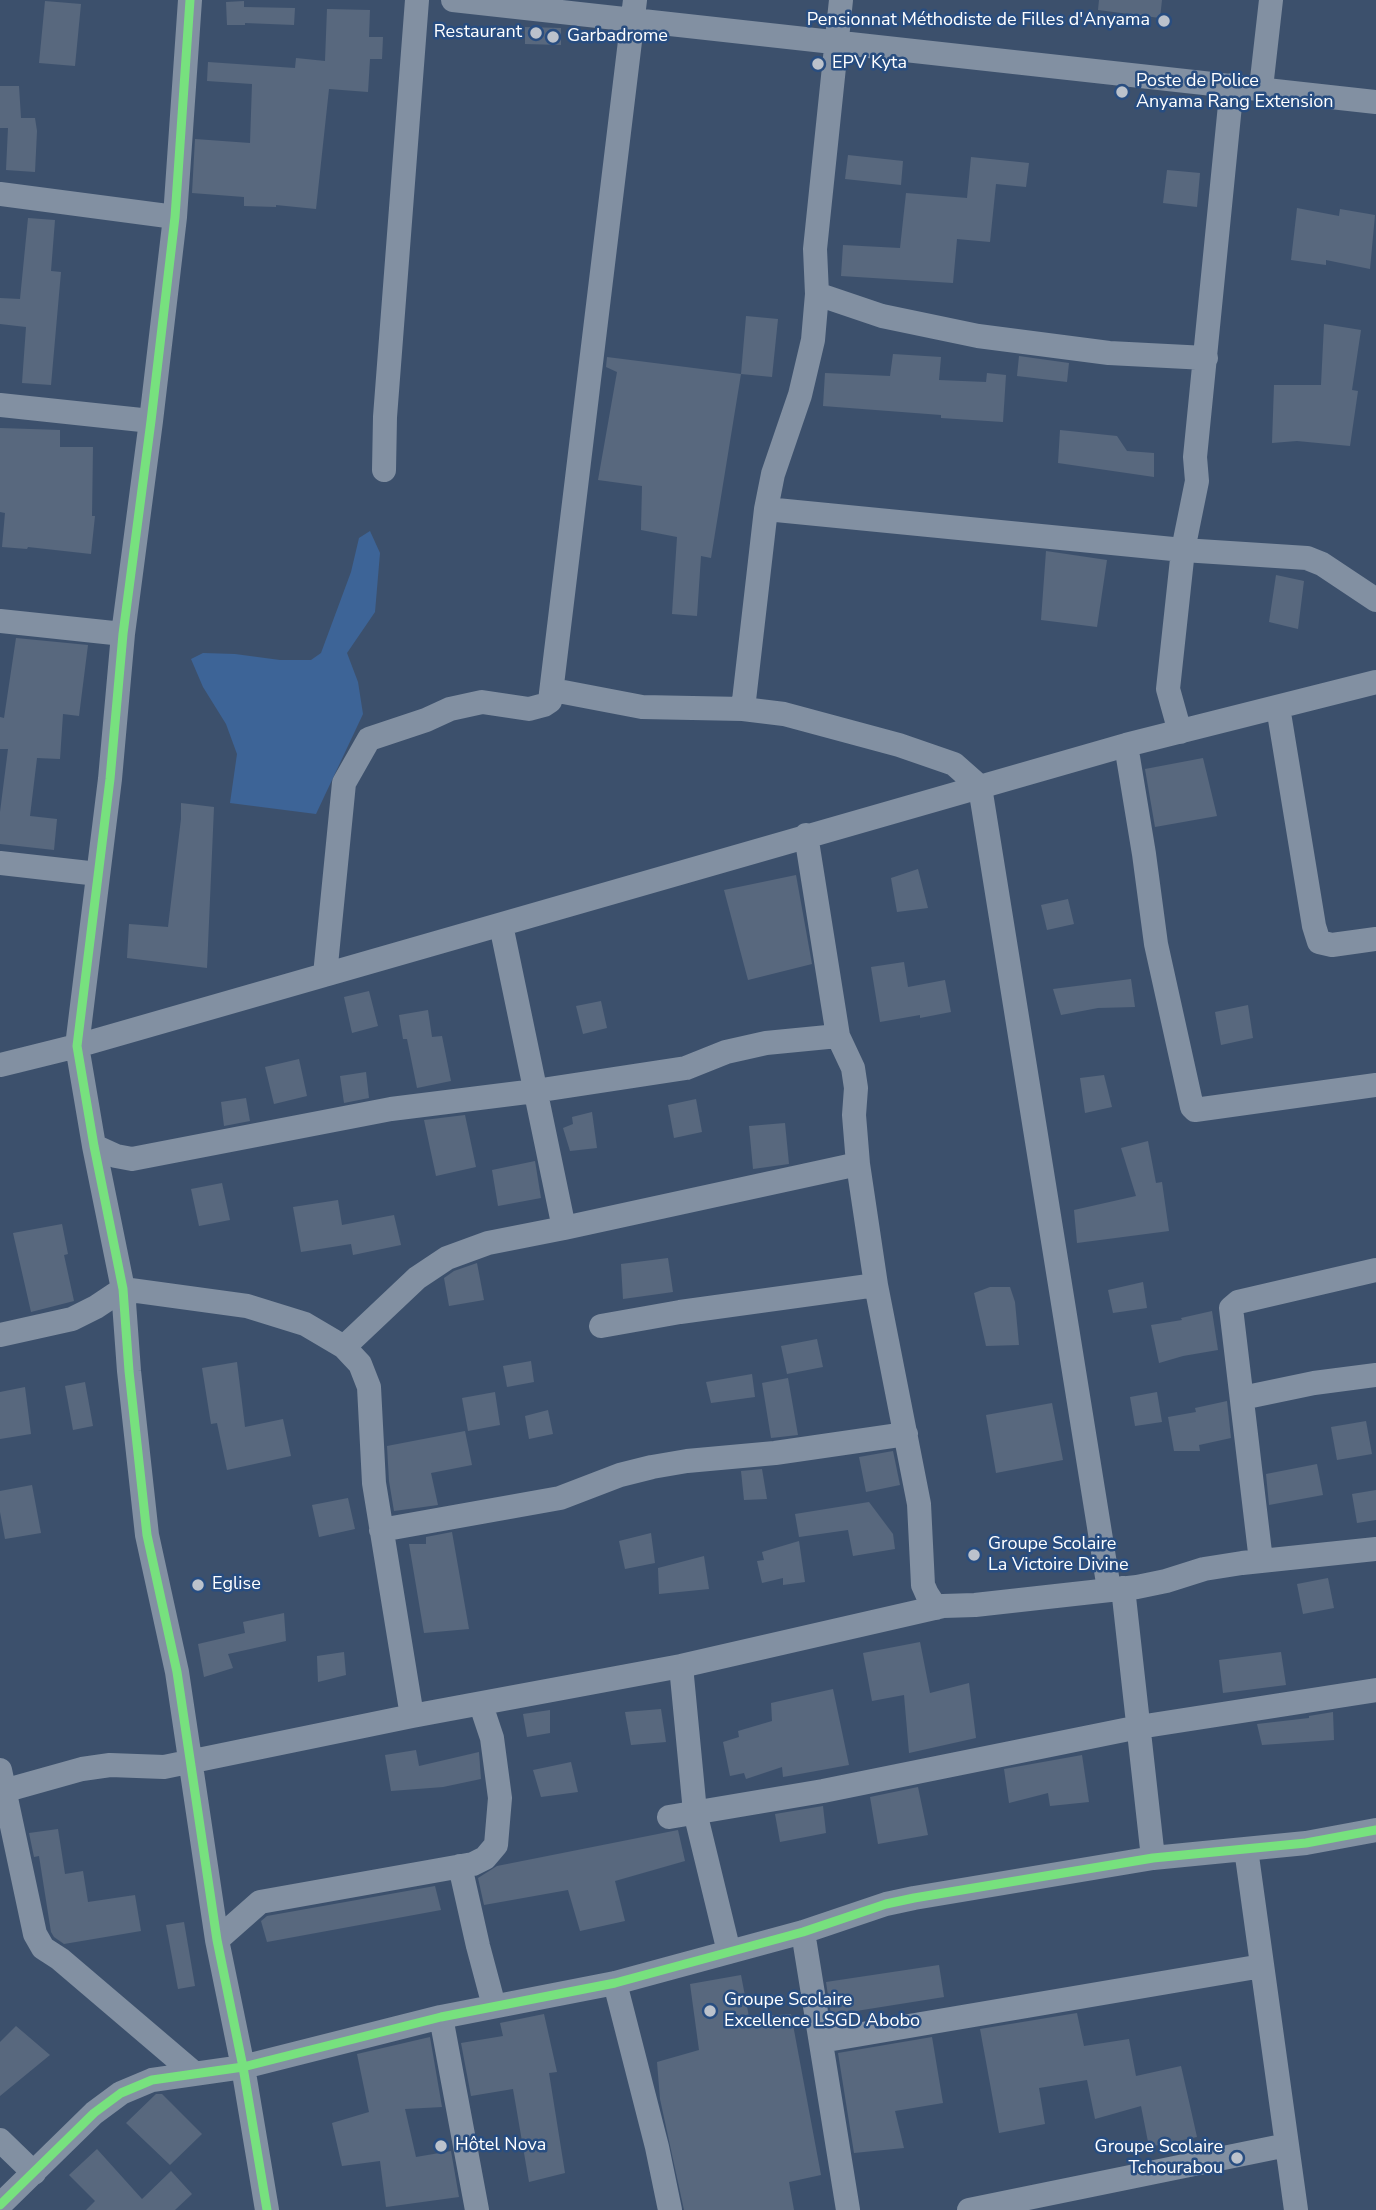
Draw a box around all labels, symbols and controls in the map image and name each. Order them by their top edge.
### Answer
place label: Pensionnat Méthodiste de Filles d'Anyama [807,10,1150,32]
marker: Pensionnat Méthodiste de Filles d'Anyama [1156,13,1172,29]
place label: Restaurant [434,22,522,44]
marker: Restaurant [528,25,544,41]
place label: Garbadrome [567,26,668,48]
marker: Garbadrome [545,29,561,45]
place label: EPV Kyta [832,53,907,75]
marker: EPV Kyta [810,56,826,72]
place label: Poste de Police Anyama Rang Extension [1136,71,1333,114]
marker: Poste de Police Anyama Rang Extension [1114,84,1130,100]
place label: Groupe Scolaire La Victoire Divine [988,1534,1129,1576]
marker: Groupe Scolaire La Victoire Divine [966,1547,982,1563]
place label: Eglise [212,1574,261,1596]
marker: Eglise [190,1577,206,1593]
place label: Groupe Scolaire Excellence LSGD Abobo [724,1990,920,2032]
marker: Groupe Scolaire Excellence LSGD Abobo [702,2003,718,2019]
place label: Hôtel Nova [455,2135,546,2157]
place label: Groupe Scolaire Tchourabou [1095,2137,1223,2180]
marker: Hôtel Nova [433,2138,449,2154]
marker: Groupe Scolaire Tchourabou [1229,2150,1245,2166]

